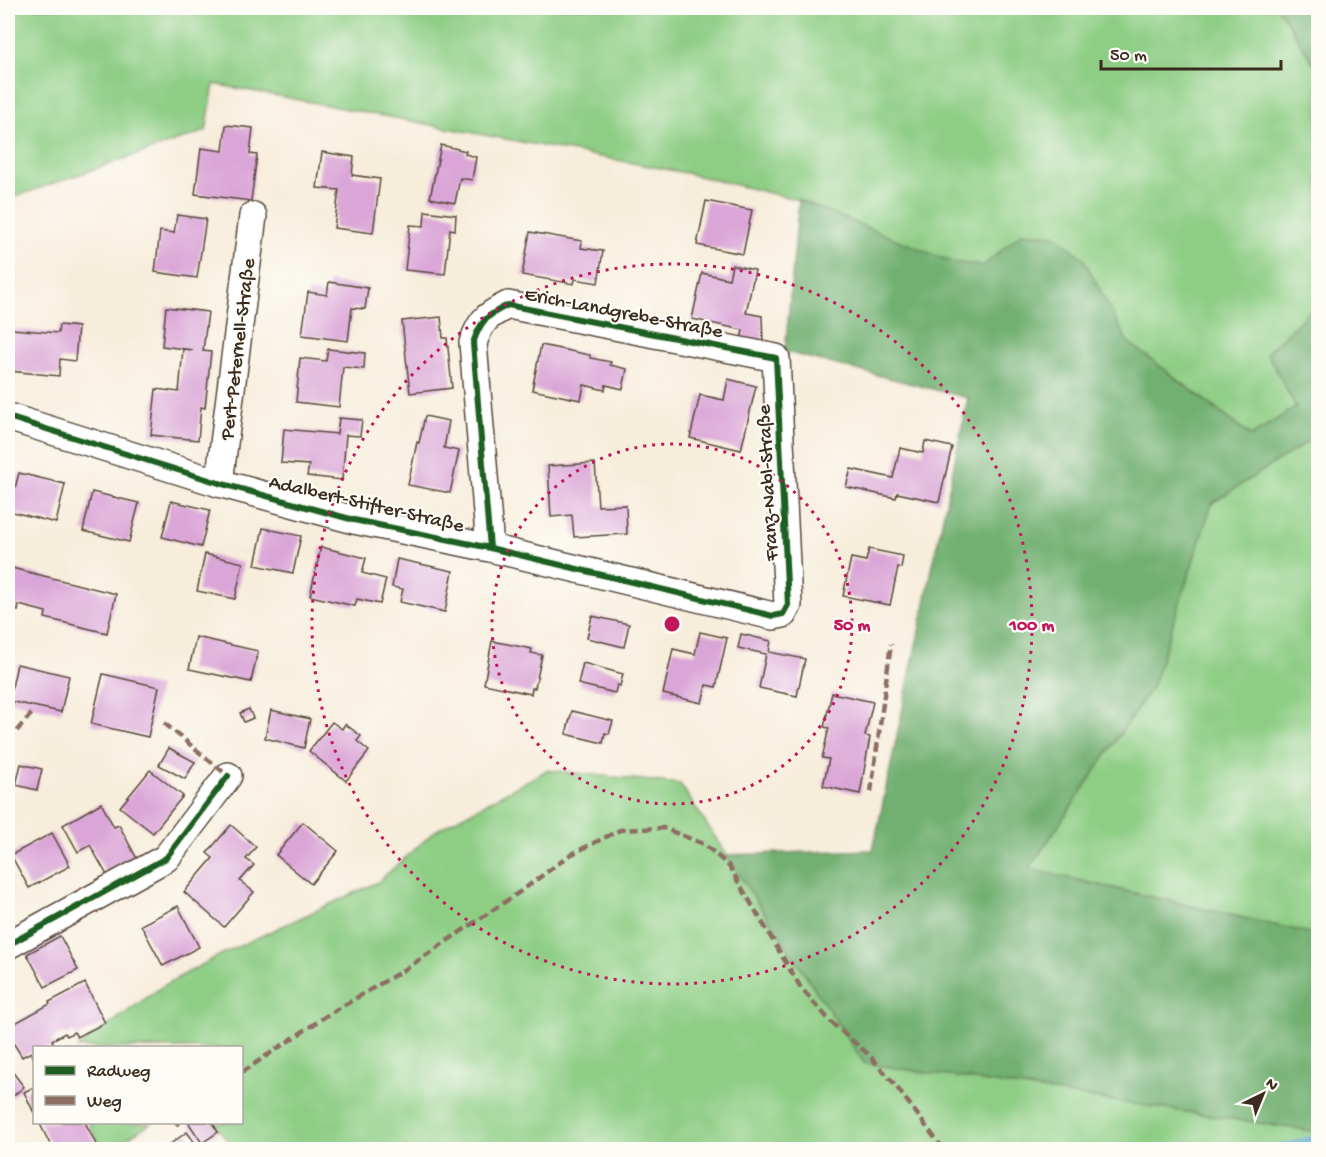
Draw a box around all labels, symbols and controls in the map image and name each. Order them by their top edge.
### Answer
scale bar [1101,33,1281,71]
text: 50 m [1110,46,1147,67]
street label: Pert-Peternell-Straße [217,257,262,443]
street label: Erich-Landgrebe-Straße [522,284,725,345]
street label: Franz-Nabl-Straße [754,403,785,563]
street label: Adalbert-Stifter-Straße [267,472,467,539]
centre of rings [662,614,682,634]
text: 50 m [834,616,871,637]
text: 100 m [1009,616,1055,637]
legend [33,1046,243,1124]
text: Radweg [87,1062,150,1083]
north arrow [1233,1064,1293,1124]
text: N [1261,1075,1282,1096]
text: Weg [87,1092,122,1113]

